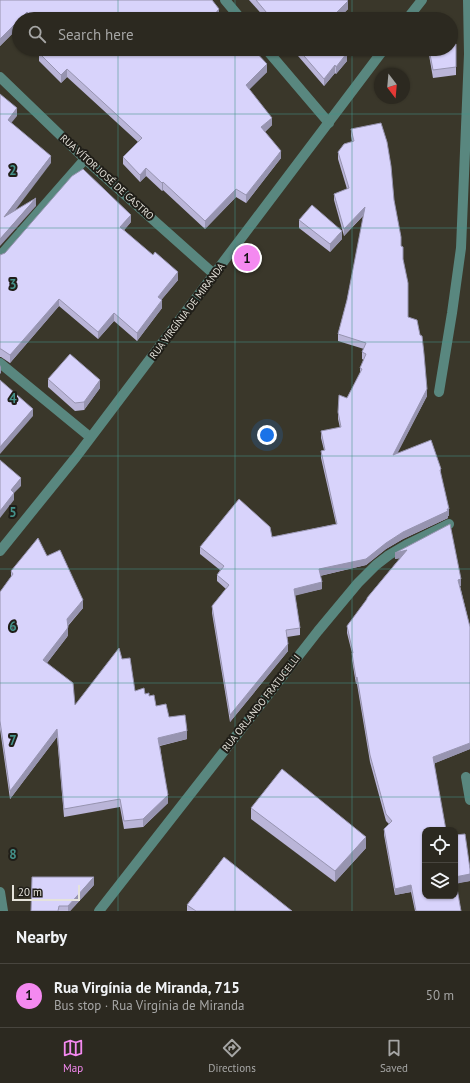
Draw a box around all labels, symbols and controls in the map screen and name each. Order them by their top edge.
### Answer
search box [12,12,458,56]
icon: search [26,23,48,45]
text: Search here [58,25,134,44]
north arrow [374,68,410,104]
street label: RUA VÍTOR JOSÉ DE CASTRO [57,131,157,223]
text: 2 [9,162,17,179]
pin: 1 [234,243,260,273]
street label: RUA VIRGÍNIA DE MIRANDA [147,260,227,362]
text: 3 [9,276,17,293]
text: 4 [9,390,17,407]
your location [257,425,277,445]
text: 5 [9,504,17,521]
text: 6 [9,618,17,635]
street label: RUA ORLANDO FRATUCELLI [219,652,303,754]
text: 7 [9,732,17,749]
map controls [422,827,458,899]
button: locate [422,827,458,863]
text: 8 [9,846,17,863]
button: layers [422,863,458,899]
scale bar [12,883,80,902]
text: 20 m [18,885,42,899]
text: Nearby [16,926,67,948]
text: Rua Virgínia de Miranda, 715 [54,978,240,997]
text: 1 [25,987,33,1004]
text: 50 m [426,987,454,1004]
text: Bus stop · Rua Virgínia de Miranda [54,997,244,1014]
tab: Map [62,1037,84,1075]
tab: Directions [208,1037,256,1075]
tab: Saved [380,1037,408,1075]

